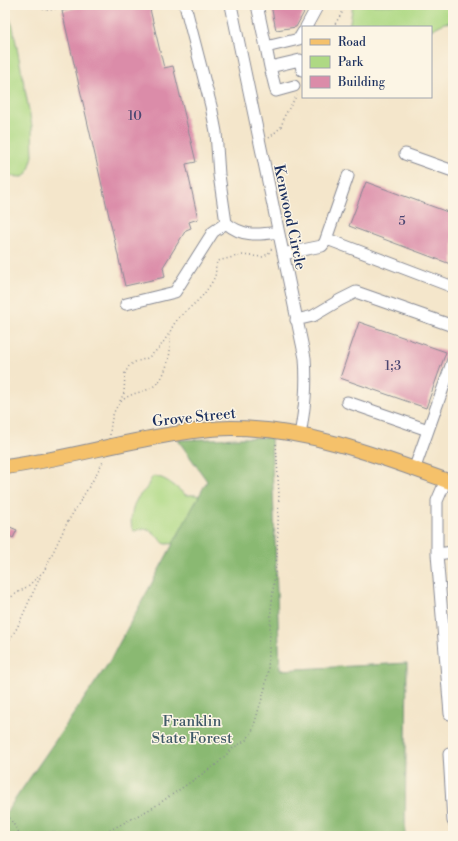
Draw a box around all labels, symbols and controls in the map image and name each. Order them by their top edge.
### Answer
legend [302,26,432,98]
text: Road [338,35,366,50]
text: Park [338,55,364,70]
text: Building [337,75,386,90]
house number: 10 [128,108,142,124]
street label: Kenwood Circle [269,163,310,271]
house number: 5 [398,213,406,229]
house number: 1;3 [385,358,401,374]
street label: Grove Street [151,404,238,431]
park label: Franklin State Forest [152,712,233,748]

